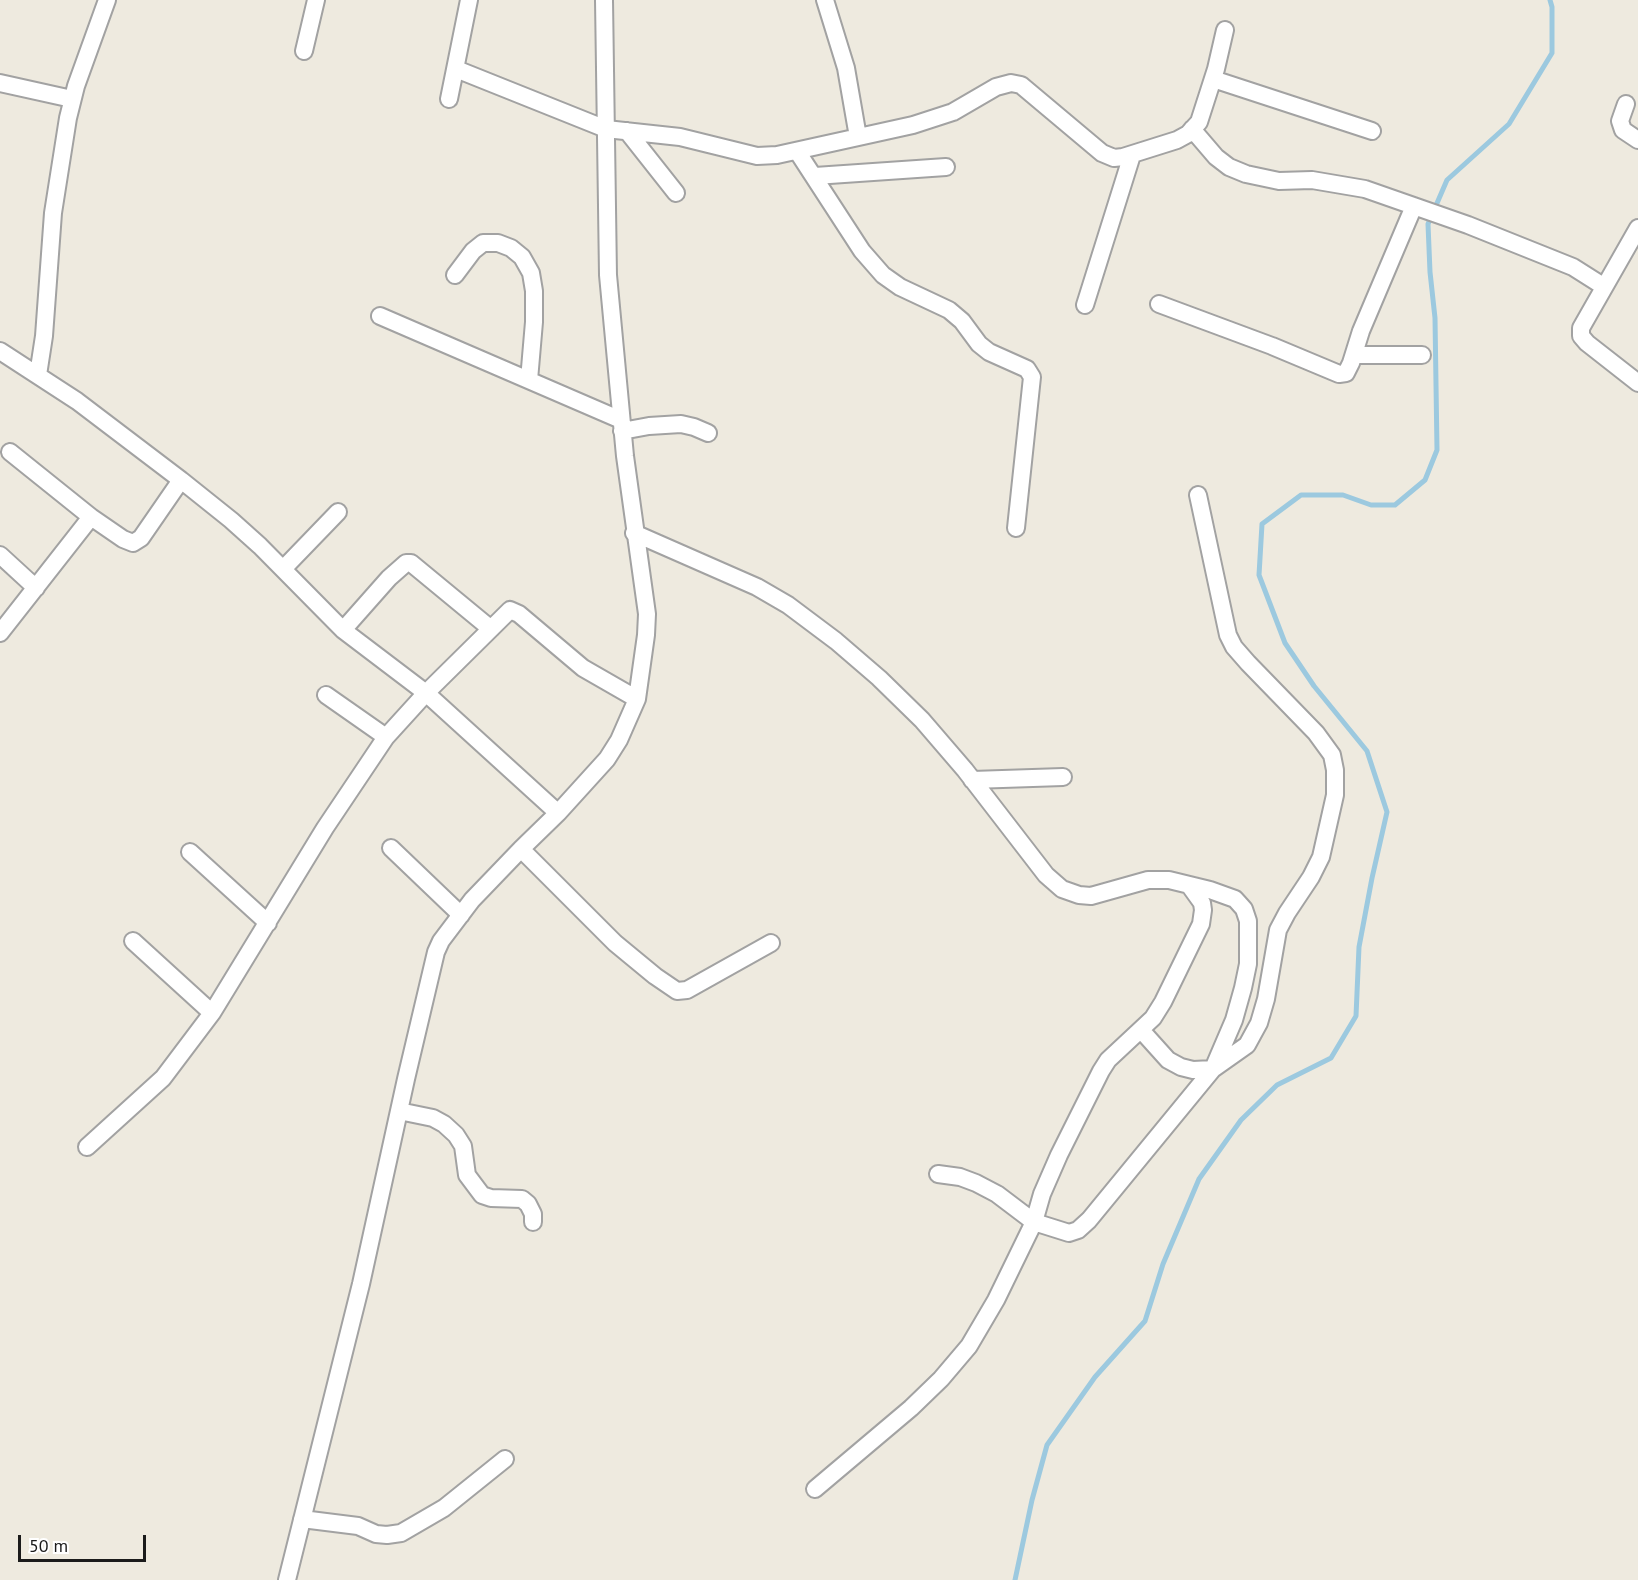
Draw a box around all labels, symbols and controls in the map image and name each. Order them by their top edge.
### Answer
scale bar [21,1523,148,1561]
text: 50 m [29,1534,68,1557]

